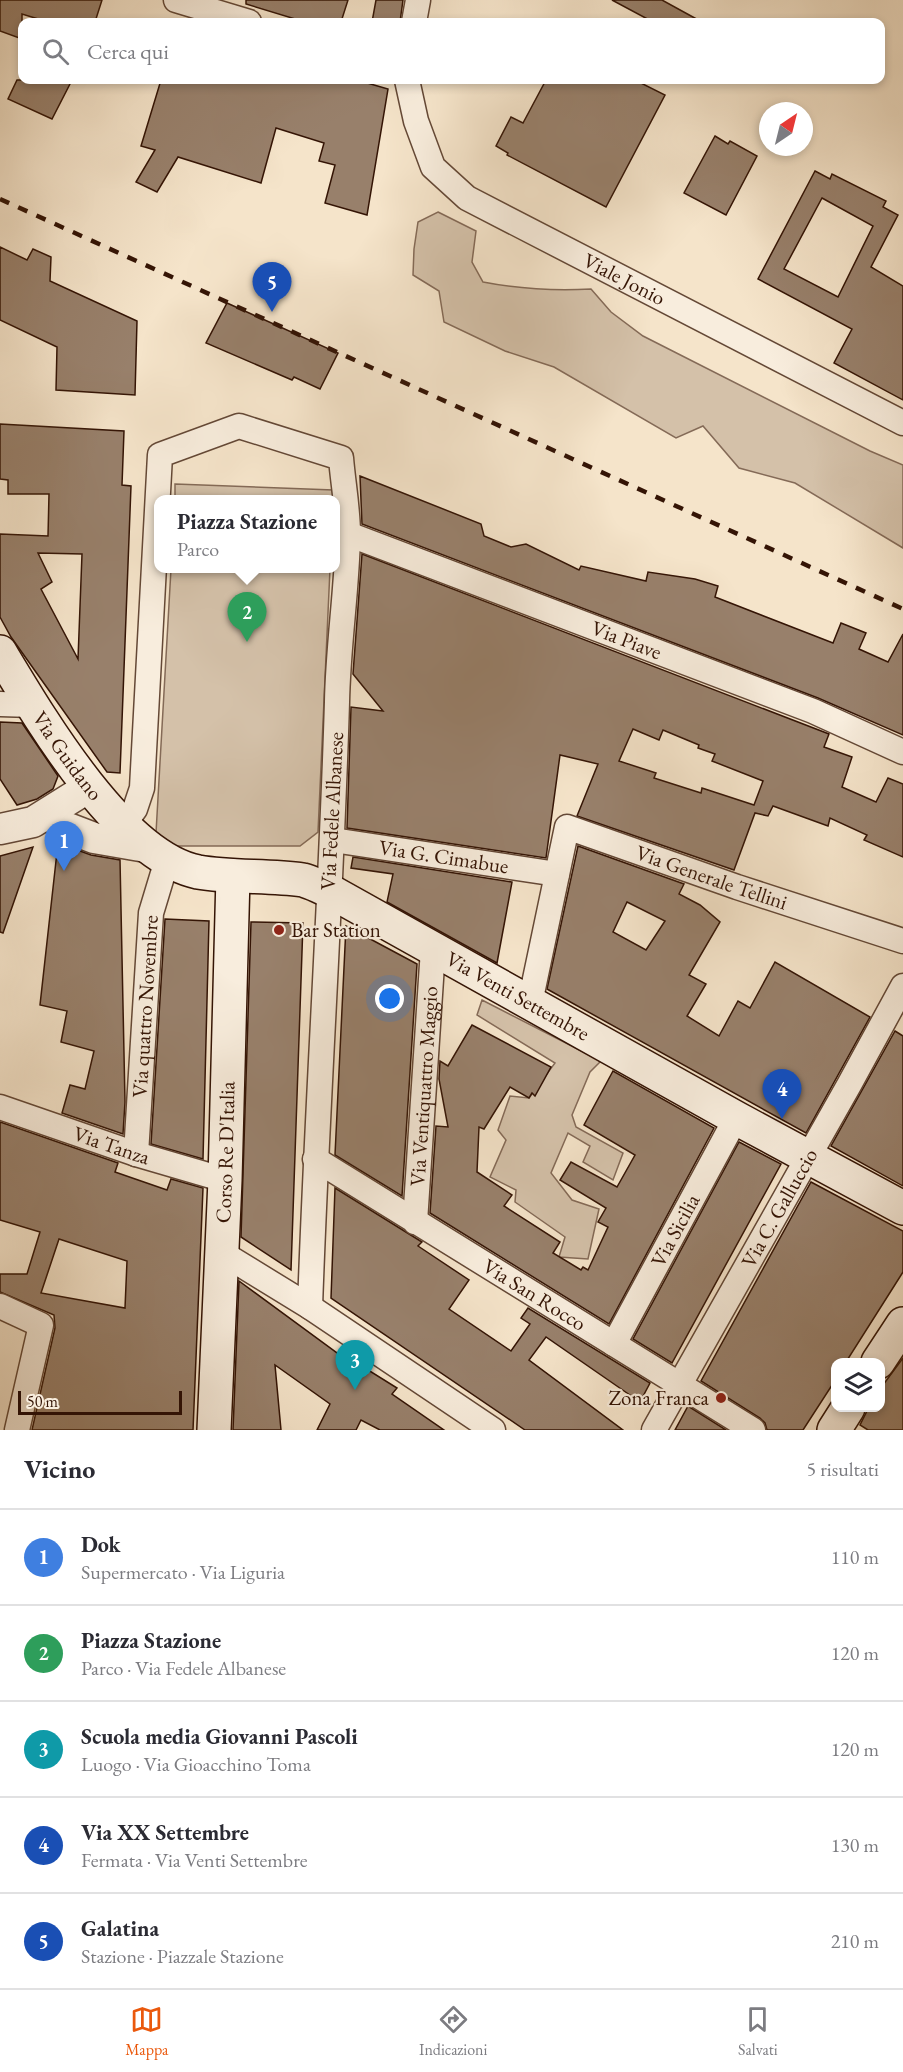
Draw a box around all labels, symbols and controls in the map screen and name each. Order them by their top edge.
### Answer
search box [18,18,885,84]
icon: search [39,35,72,68]
text: Cerca qui [87,37,169,66]
north arrow [759,102,813,156]
street label: Viale Jonio [579,246,670,311]
pin: 5 [252,262,292,312]
popup [154,495,340,573]
text: Piazza Stazione [177,507,317,536]
text: Parco [177,536,219,562]
pin: 2 [228,592,266,642]
street label: Via Piave [588,614,666,665]
street label: Via Guidano [27,706,109,806]
street label: Via Fedele Albanese [314,731,349,891]
pin: 1 [44,822,84,871]
street label: Via G. Cimabue [377,833,510,879]
street label: Via Generale Tellini [632,838,791,916]
street label: Via quattro Novembre [126,914,164,1098]
place label: Bar Station [291,916,381,943]
marker: Bar Station [272,923,286,937]
street label: Via Venti Settembre [441,945,595,1047]
your location [375,984,404,1013]
street label: Via Ventiquattro Maggio [403,985,444,1187]
pin: 4 [762,1070,802,1119]
street label: Corso Re D'Italia [209,1080,241,1224]
street label: Via Tanza [70,1119,154,1170]
street label: Via C. Galluccio [735,1143,823,1272]
street label: Via Sicilia [644,1189,706,1271]
street label: Via San Rocco [478,1252,592,1337]
pin: 3 [336,1340,374,1390]
map controls [831,1358,885,1412]
button: layers [831,1358,885,1412]
place label: Zona Franca [608,1384,710,1411]
scale bar [18,1388,182,1416]
text: 50 m [27,1391,58,1412]
marker: Zona Franca [714,1391,728,1405]
text: Vicino [24,1452,95,1486]
text: 5 risultati [807,1456,879,1482]
text: Dok [81,1530,121,1559]
text: 1 [38,1544,49,1570]
text: 110 m [831,1544,879,1570]
text: Supermercato · Via Liguria [81,1559,285,1585]
text: Piazza Stazione [81,1626,221,1655]
text: 2 [38,1640,49,1666]
text: 120 m [831,1640,879,1666]
text: Parco · Via Fedele Albanese [81,1655,286,1681]
text: Scuola media Giovanni Pascoli [81,1722,358,1751]
text: 3 [38,1736,49,1762]
text: 120 m [831,1736,879,1762]
text: Luogo · Via Gioacchino Toma [81,1751,311,1777]
text: Via XX Settembre [81,1818,249,1847]
text: 4 [38,1832,49,1858]
text: 130 m [831,1832,879,1858]
text: Fermata · Via Venti Settembre [81,1847,308,1873]
text: Galatina [81,1914,159,1943]
text: 5 [38,1928,49,1954]
text: 210 m [831,1928,879,1954]
text: Stazione · Piazzale Stazione [81,1943,284,1969]
tab: Mappa [125,2003,168,2060]
tab: Indicazioni [419,2003,487,2060]
tab: Salvati [738,2003,778,2060]

